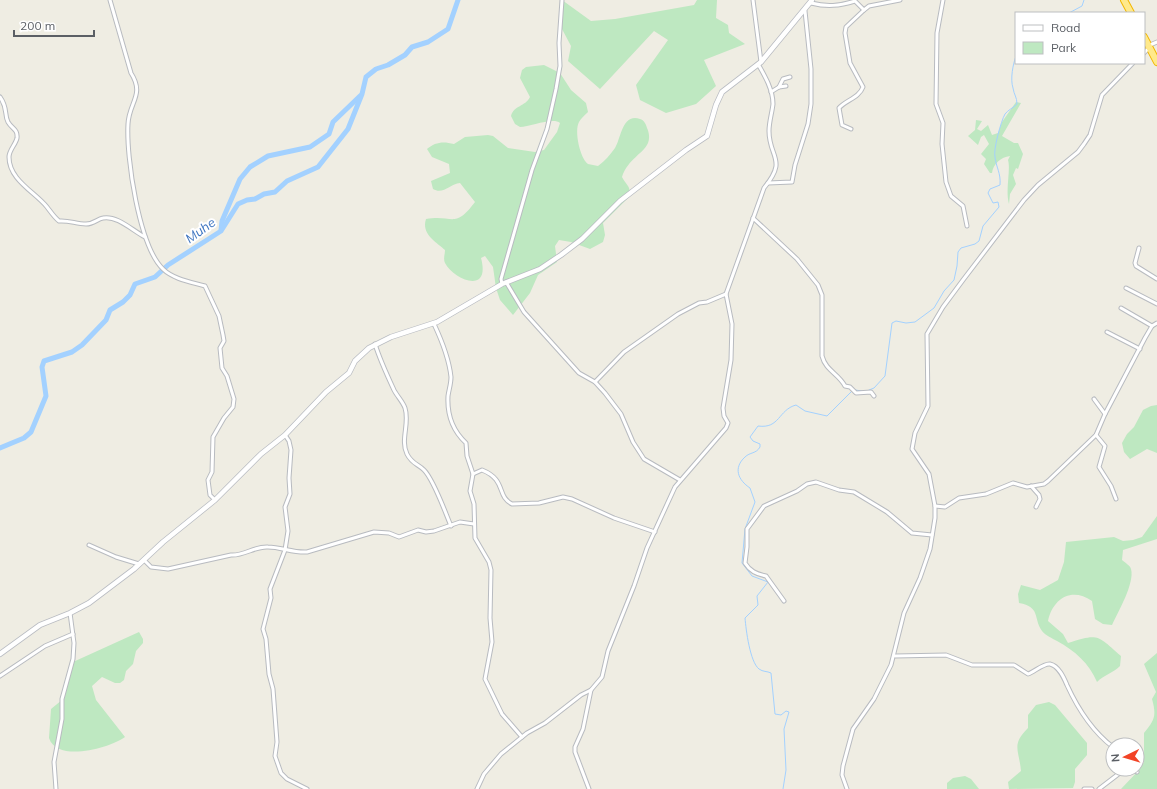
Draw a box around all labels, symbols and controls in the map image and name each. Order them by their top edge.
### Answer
scale bar [14,12,94,38]
legend [1015,12,1145,64]
text: 200 m [20,18,55,33]
text: Road [1051,20,1080,35]
text: Park [1051,40,1077,55]
water label: Muhe [182,214,218,246]
north arrow [1105,737,1145,777]
text: N [1108,753,1122,763]

